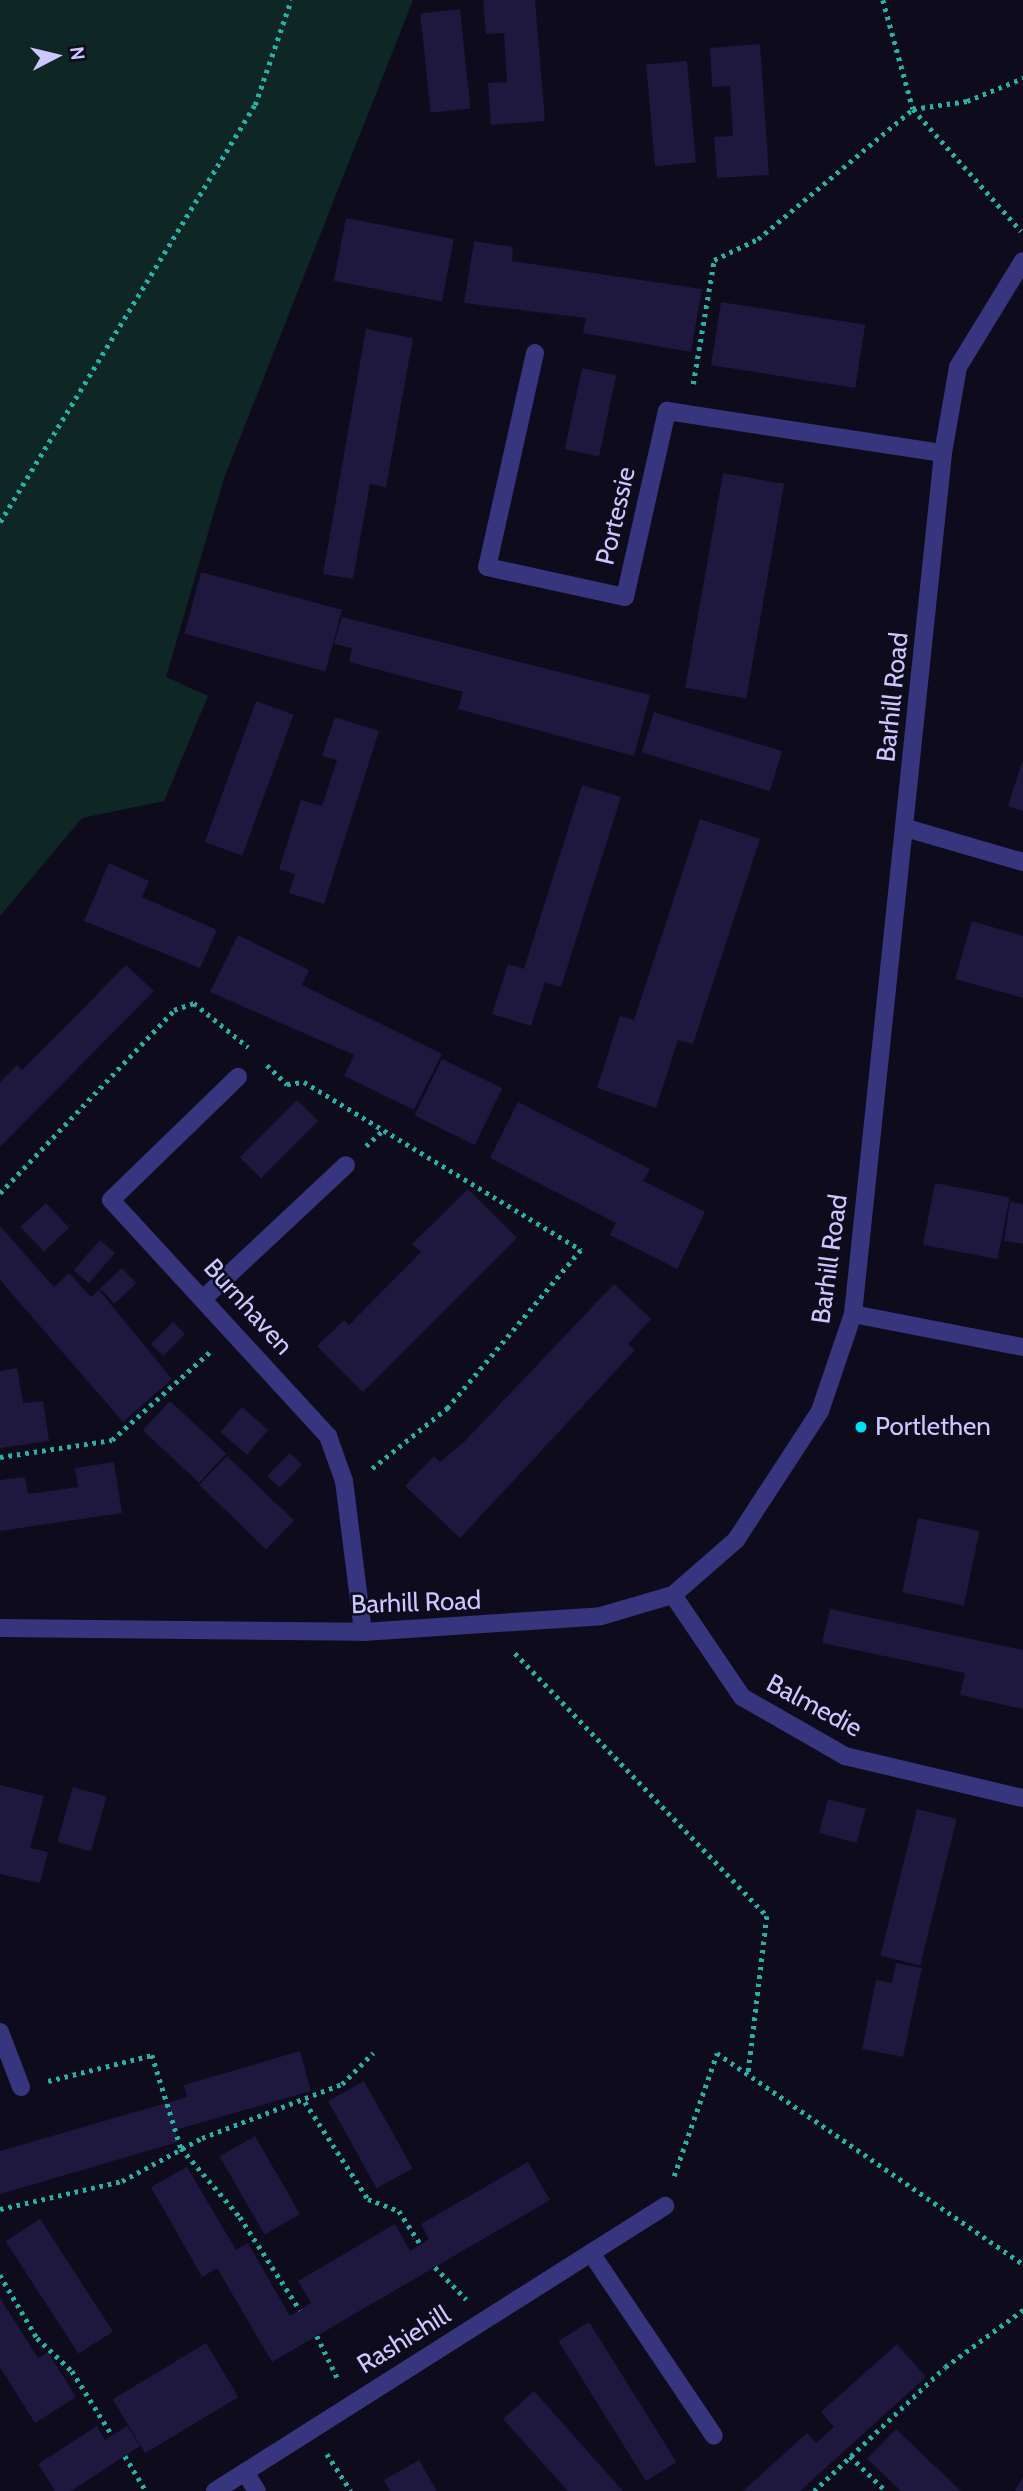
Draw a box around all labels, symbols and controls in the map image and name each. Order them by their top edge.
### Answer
north arrow [21,21,91,91]
text: N [65,45,90,61]
street label: Portessie [590,464,642,568]
street label: Barhill Road [871,631,915,763]
street label: Barhill Road [805,1192,855,1326]
street label: Burnhaven [197,1253,299,1361]
place label: Portlethen [875,1411,991,1443]
marker: Portlethen [853,1419,869,1435]
street label: Barhill Road [350,1585,482,1621]
street label: Balmedie [761,1668,867,1744]
street label: Rashiehill [352,2299,456,2381]

